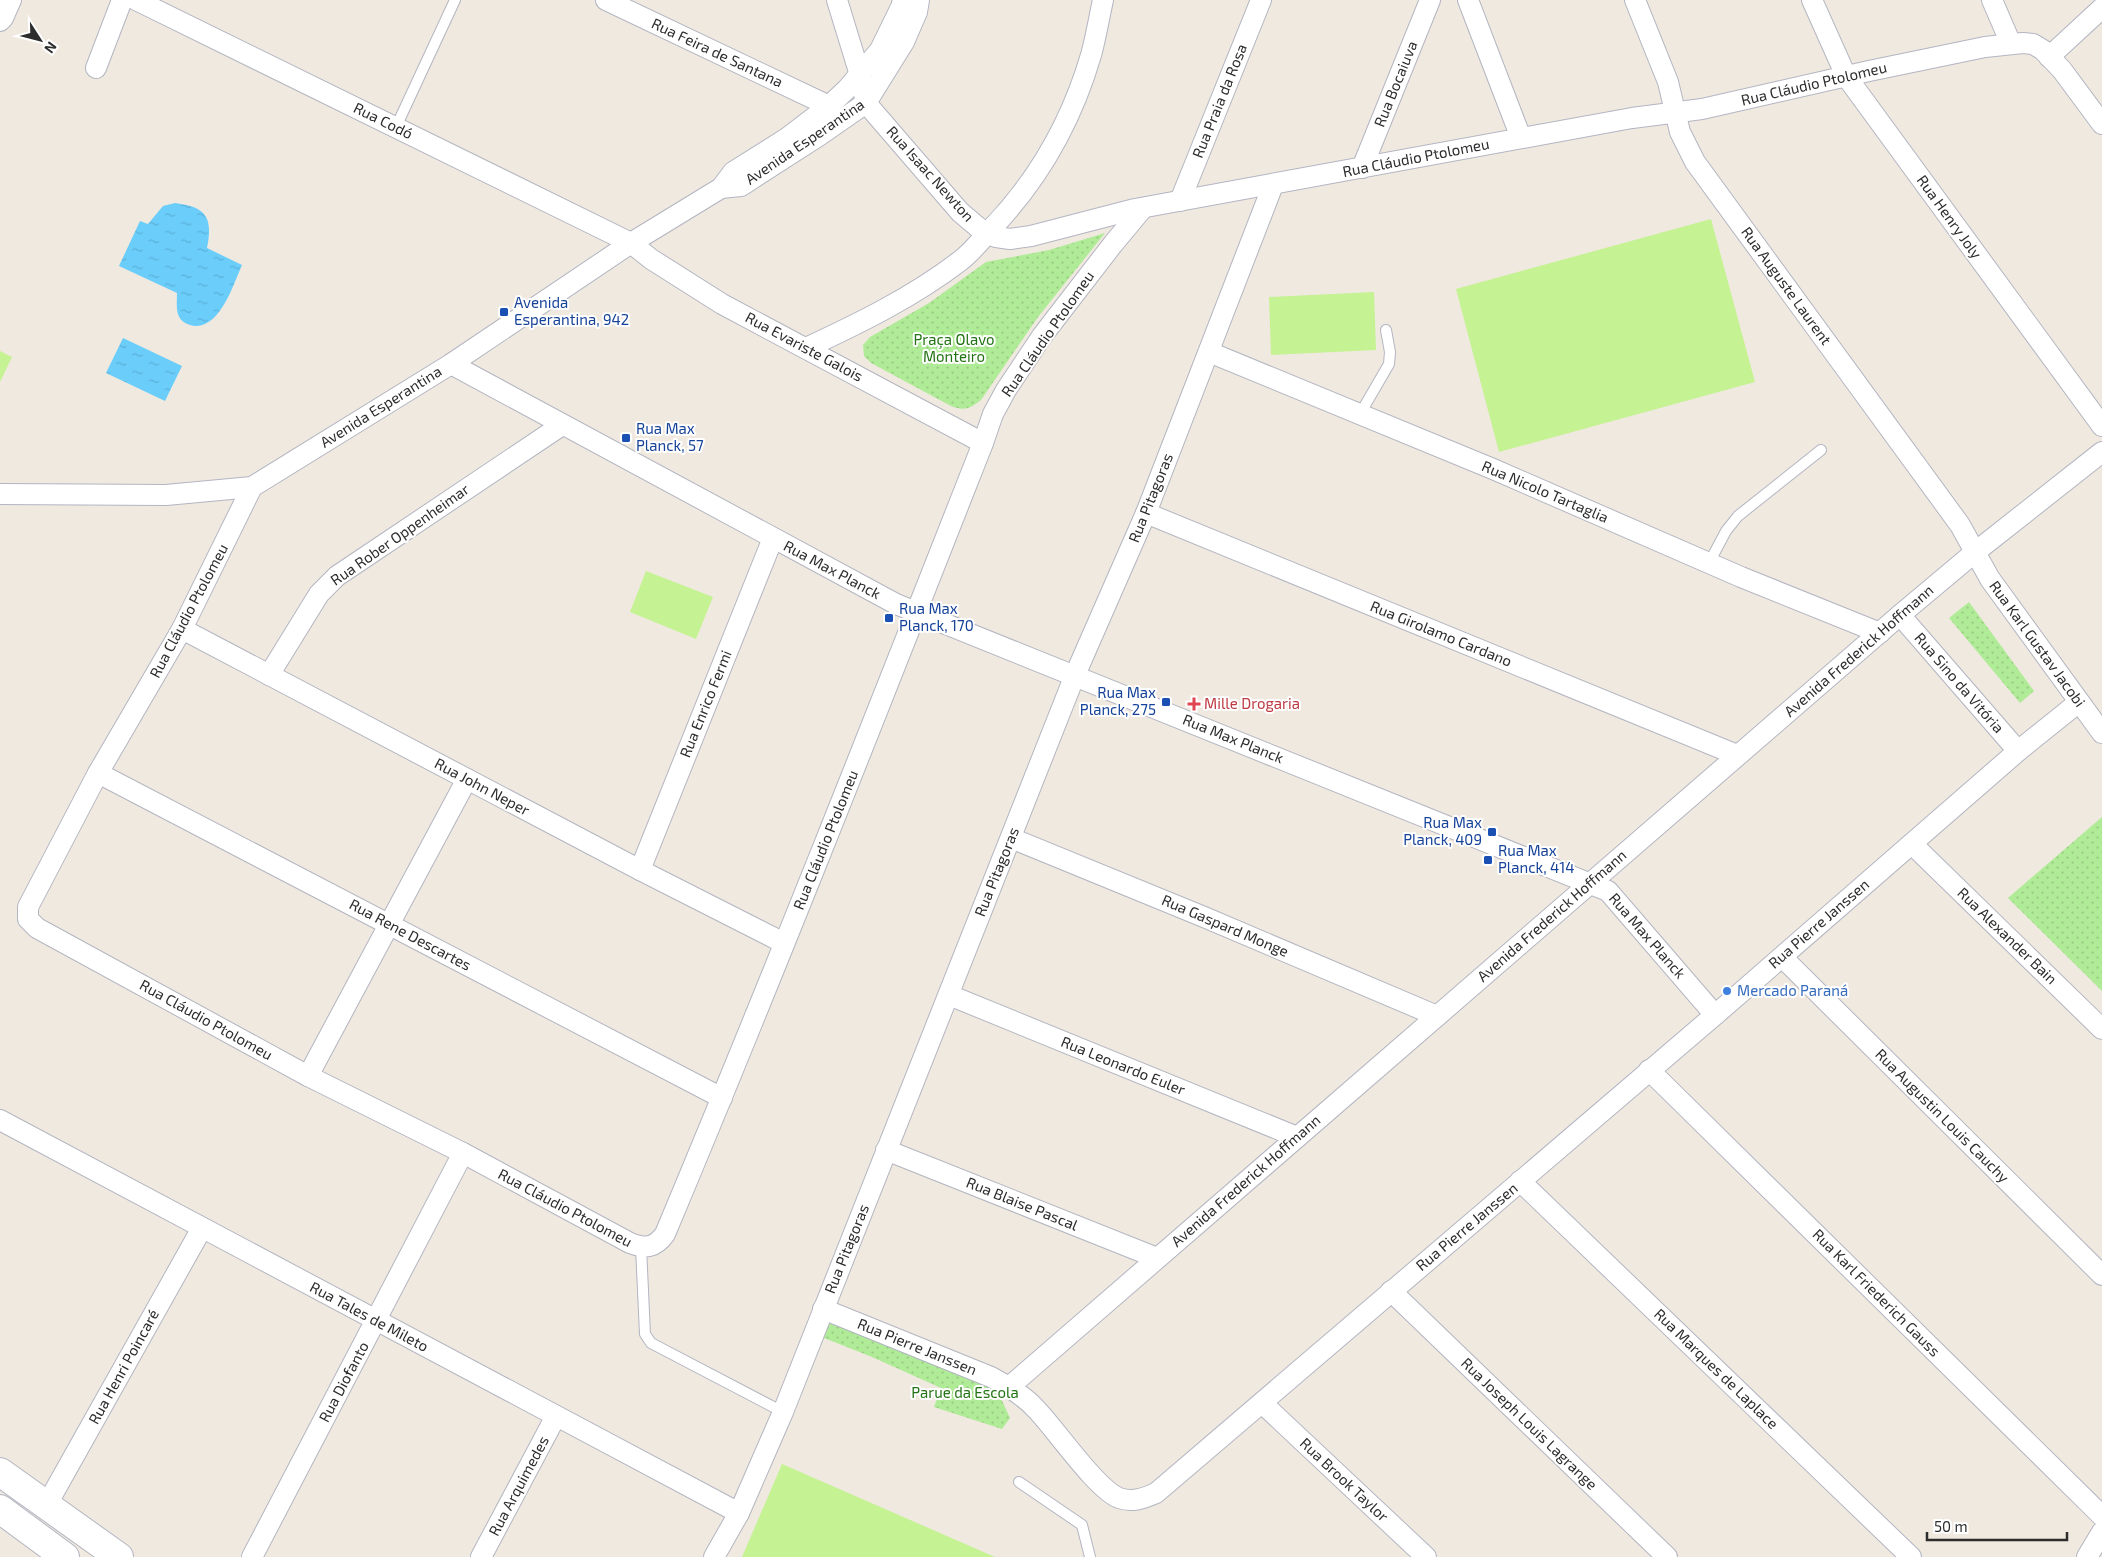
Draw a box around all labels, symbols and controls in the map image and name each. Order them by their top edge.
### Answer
street label: Rua Feira de Santana [649,14,786,90]
north arrow [15,15,65,65]
street label: Rua Bocaiuva [1370,38,1420,129]
text: N [41,39,61,57]
street label: Rua Praia da Rosa [1188,41,1250,160]
street label: Rua Cláudio Ptolomeu [1739,57,1888,109]
street label: Avenida Esperantina [742,95,867,188]
street label: Rua Codó [351,98,416,142]
street label: Rua Isaac Newton [883,122,978,225]
street label: Rua Cláudio Ptolomeu [1341,134,1491,180]
street label: Rua Henry Joly [1914,171,1986,262]
street label: Rua Auguste Laurent [1738,223,1836,348]
street label: Rua Cláudio Ptolomeu [997,267,1097,400]
place label: Avenida Esperantina, 942 [514,293,629,328]
marker: Avenida Esperantina, 942 [498,306,510,318]
street label: Rua Evariste Galois [743,308,866,385]
park label: Praça Olavo Monteiro [913,330,995,365]
street label: Avenida Esperantina [316,362,444,451]
place label: Rua Max Planck, 57 [636,419,704,454]
marker: Rua Max Planck, 57 [620,432,632,444]
street label: Rua Pitagoras [1124,450,1176,545]
street label: Rua Nicolo Tartaglia [1479,456,1611,526]
street label: Rua Rober Oppenheimar [327,480,472,589]
street label: Rua Max Planck [781,536,884,602]
street label: Rua Cláudio Ptolomeu [145,540,231,681]
street label: Rua Karl Gustav Jacobi [1986,577,2090,710]
street label: Avenida Frederick Hoffmann [1780,581,1937,720]
street label: Rua Girolamo Cardano [1368,596,1515,670]
place label: Rua Max Planck, 170 [899,599,974,634]
marker: Rua Max Planck, 170 [883,612,895,624]
street label: Rua Sino da Vitória [1911,629,2008,736]
street label: Rua Enrico Fermi [675,647,735,760]
place label: Rua Max Planck, 275 [1080,683,1156,718]
place label: Mille Drogaria [1204,694,1300,712]
marker: Rua Max Planck, 275 [1160,696,1172,708]
marker: Mille Drogaria [1188,698,1200,710]
street label: Rua Max Planck [1180,710,1287,767]
street label: Rua John Neper [432,754,533,819]
street label: Rua Cláudio Ptolomeu [789,767,861,912]
place label: Rua Max Planck, 409 [1403,813,1482,848]
street label: Rua Pitagoras [970,824,1022,919]
marker: Rua Max Planck, 409 [1486,826,1498,838]
place label: Rua Max Planck, 414 [1498,841,1574,876]
street label: Avenida Frederick Hoffmann [1473,846,1630,985]
marker: Rua Max Planck, 414 [1482,854,1494,866]
street label: Rua Pierre Janssen [1765,875,1872,972]
street label: Rua Alexander Bain [1954,883,2061,987]
street label: Rua Max Planck [1606,889,1690,982]
street label: Rua Gaspard Monge [1159,890,1292,960]
street label: Rua Rene Descartes [346,894,474,974]
street label: Rua Cláudio Ptolomeu [137,975,276,1063]
place label: Mercado Paraná [1737,981,1848,999]
marker: Mercado Paraná [1721,985,1733,997]
street label: Rua Leonardo Euler [1059,1032,1188,1098]
street label: Rua Augustin Louis Cauchy [1872,1045,2013,1186]
street label: Avenida Frederick Hoffmann [1167,1111,1324,1250]
street label: Rua Cláudio Ptolomeu [495,1164,636,1250]
street label: Rua Blaise Pascal [964,1172,1081,1234]
street label: Rua Pierre Janssen [1412,1179,1521,1274]
street label: Rua Pitagoras [820,1201,872,1296]
street label: Rua Karl Friederich Gauss [1809,1225,1944,1360]
street label: Rua Tales de Mileto [307,1277,432,1355]
street label: Rua Marques de Laplace [1651,1304,1782,1432]
street label: Rua Henri Poincaré [84,1306,162,1427]
street label: Rua Pierre Janssen [855,1314,980,1378]
street label: Rua Diofanto [314,1338,372,1425]
street label: Rua Joseph Louis Lagrange [1458,1354,1601,1493]
park label: Parue da Escola [911,1383,1019,1401]
street label: Rua Arquimedes [484,1433,552,1539]
street label: Rua Brook Taylor [1297,1434,1393,1525]
scale bar [1927,1510,2067,1542]
text: 50 m [1934,1517,1968,1535]

